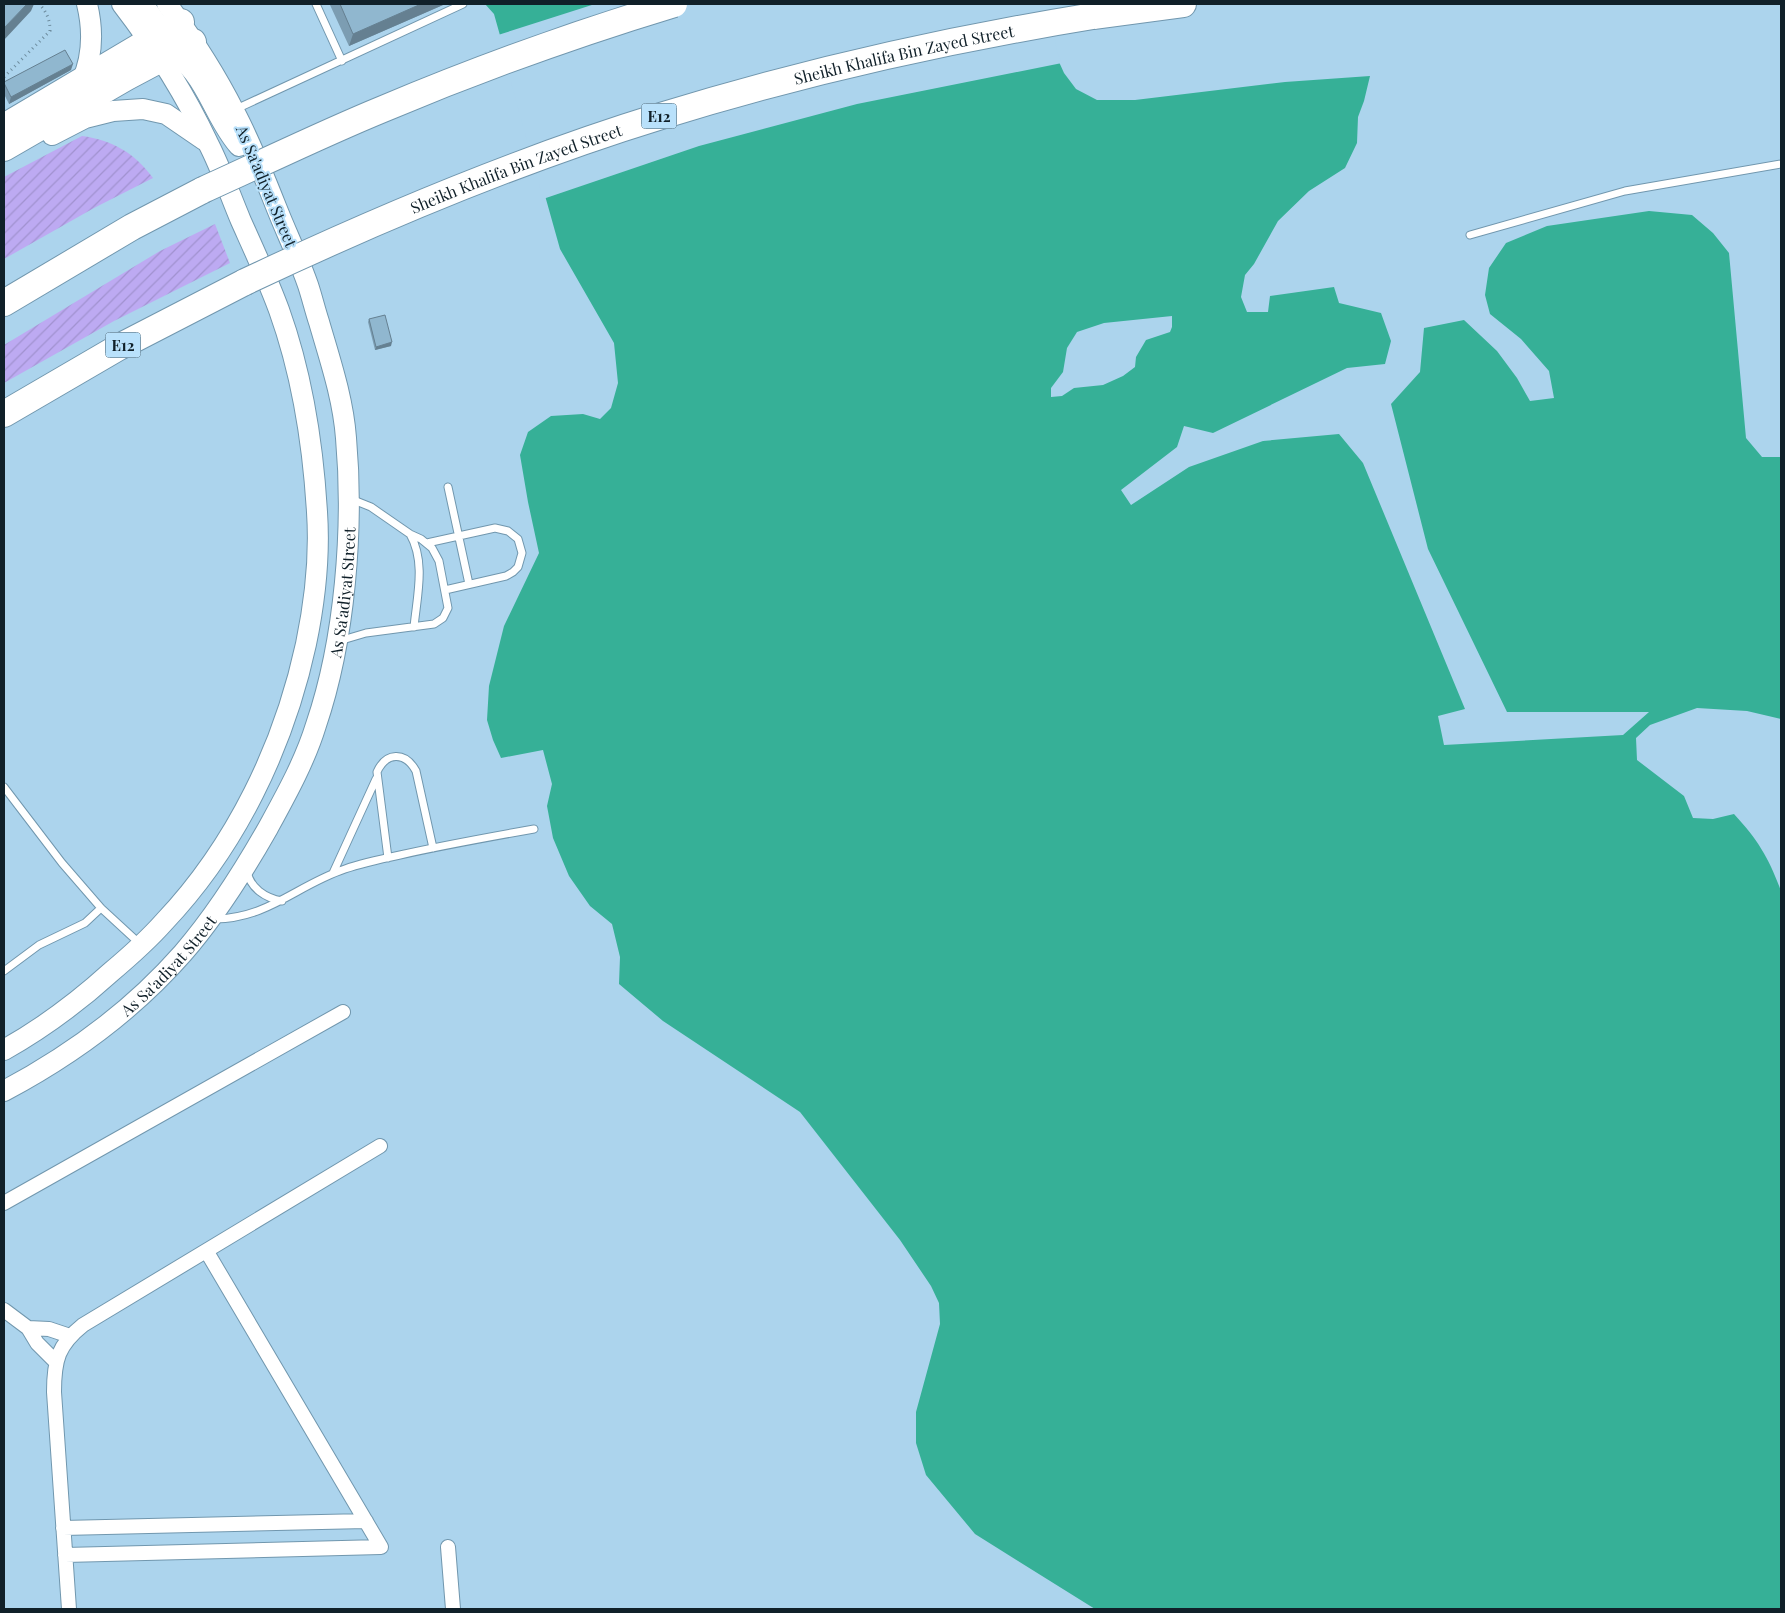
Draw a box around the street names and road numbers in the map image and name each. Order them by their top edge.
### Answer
street label: Sheikh Khalifa Bin Zayed Street [792,19,1016,88]
road number: E12 [642,104,676,128]
street label: Sheikh Khalifa Bin Zayed Street [407,119,625,217]
street label: As Sa'adiyat Street [231,121,302,251]
road number: E12 [106,332,140,358]
street label: As Sa'adiyat Street [324,527,359,660]
street label: As Sa'adiyat Street [115,910,220,1021]

